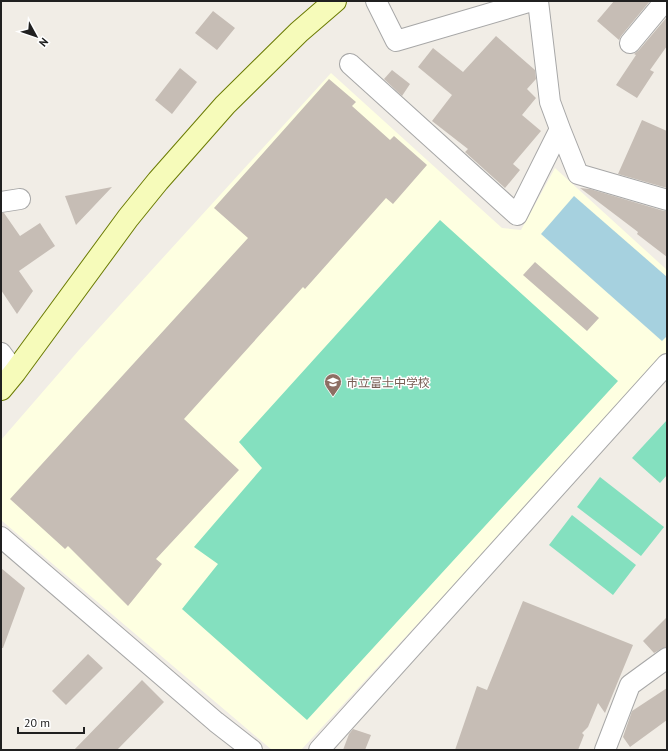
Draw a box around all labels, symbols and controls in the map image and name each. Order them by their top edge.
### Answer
north arrow [16,16,56,56]
text: N [36,35,51,50]
school or university icon: 市立富士中学校 [323,372,343,397]
place label: 市立富士中学校 [346,375,430,390]
scale bar [18,709,84,735]
text: 20 m [24,715,50,730]

